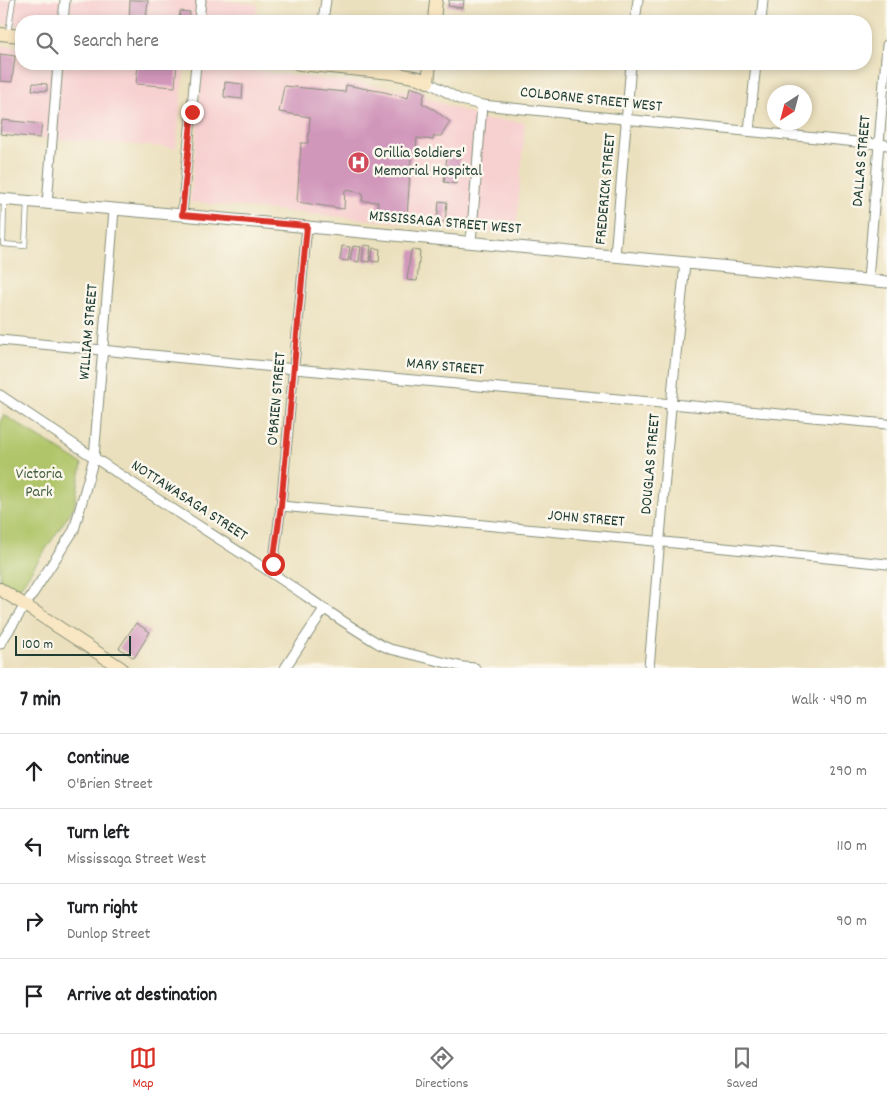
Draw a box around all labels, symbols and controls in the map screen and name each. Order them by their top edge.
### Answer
search box [15,15,872,70]
icon: search [33,29,61,57]
text: Search here [73,29,159,56]
street label: COLBORNE STREET WEST [519,81,664,119]
north arrow [767,85,812,130]
route end [181,101,204,124]
street label: DALLAS STREET [847,114,878,208]
street label: FREDERICK STREET [590,132,622,246]
place label: Orillia Soldiers' Memorial Hospital [374,142,482,183]
hospital icon: Orillia Soldiers' Memorial Hospital [346,150,370,174]
street label: MISSISSAGA STREET WEST [368,205,523,241]
street label: WILLIAM STREET [73,283,105,381]
street label: O'BRIEN STREET [261,351,293,447]
street label: MARY STREET [405,352,485,382]
street label: DOUGLAS STREET [635,412,667,516]
street label: NOTTAWASAGA STREET [126,455,252,548]
park label: Victoria Park [16,463,63,504]
street label: JOHN STREET [547,504,626,534]
route start [262,553,285,576]
scale bar [15,633,131,656]
text: 100 m [22,635,53,655]
text: 7 min [20,686,61,716]
text: Walk · 490 m [792,689,867,712]
text: Continue [67,746,129,773]
icon: ahead [20,757,48,785]
text: 290 m [829,760,867,783]
text: O'Brien Street [67,773,153,796]
text: Turn left [67,821,130,848]
icon: left [20,832,48,860]
text: 110 m [837,835,867,858]
text: Mississaga Street West [67,848,206,871]
text: Turn right [67,896,138,923]
icon: right [20,907,48,935]
text: 90 m [836,910,867,933]
text: Dunlop Street [67,923,150,946]
icon: arrive [20,982,48,1010]
text: Arrive at destination [67,983,217,1010]
tab: Map [129,1044,157,1094]
tab: Directions [415,1044,468,1094]
tab: Saved [727,1044,758,1094]

